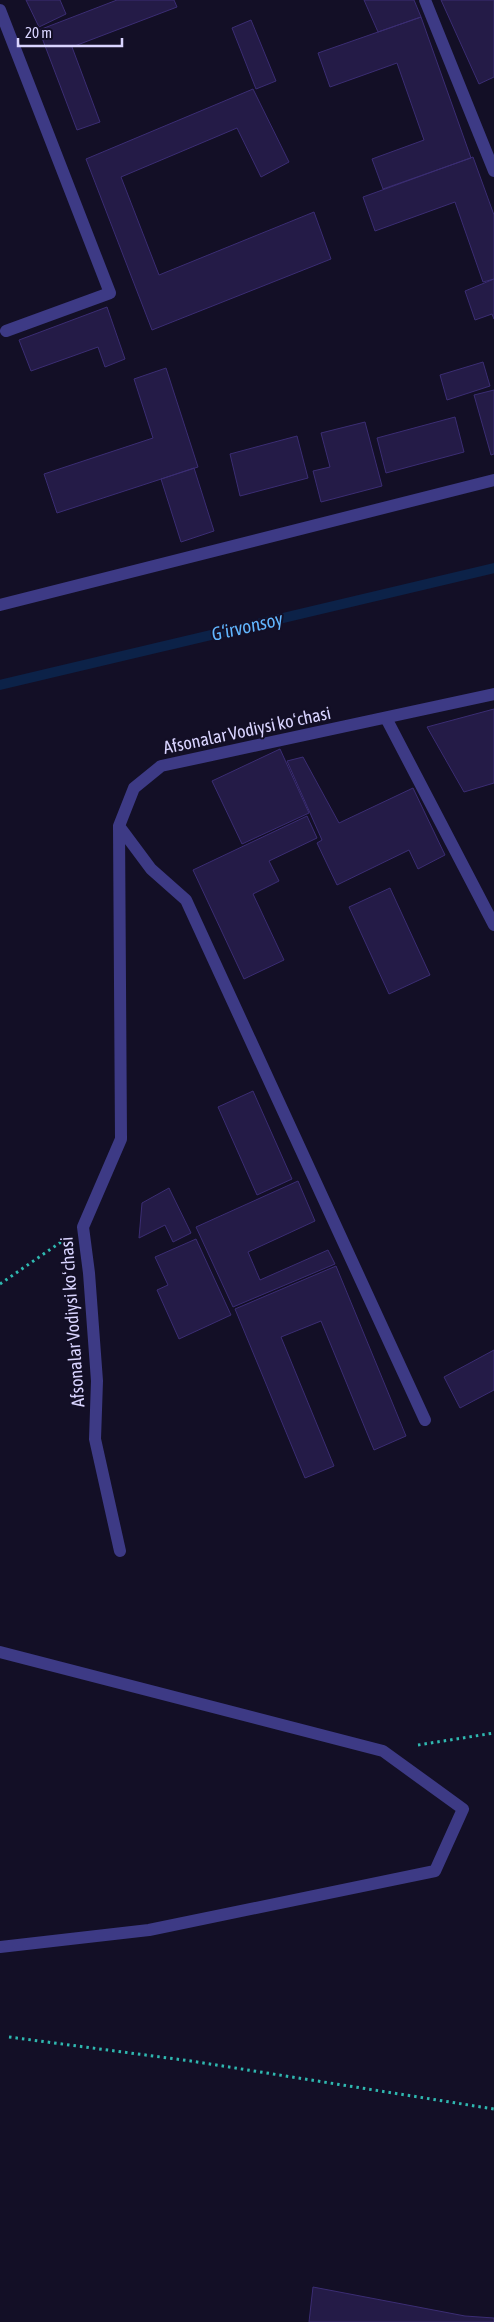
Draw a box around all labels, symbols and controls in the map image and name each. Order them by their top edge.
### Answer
scale bar [18,15,121,47]
text: 20 m [25,24,52,41]
water label: G‘irvonsoy [209,607,285,645]
street label: Afsonalar Vodiysi koʻchasi [161,702,333,758]
street label: Afsonalar Vodiysi koʻchasi [56,1236,88,1408]

